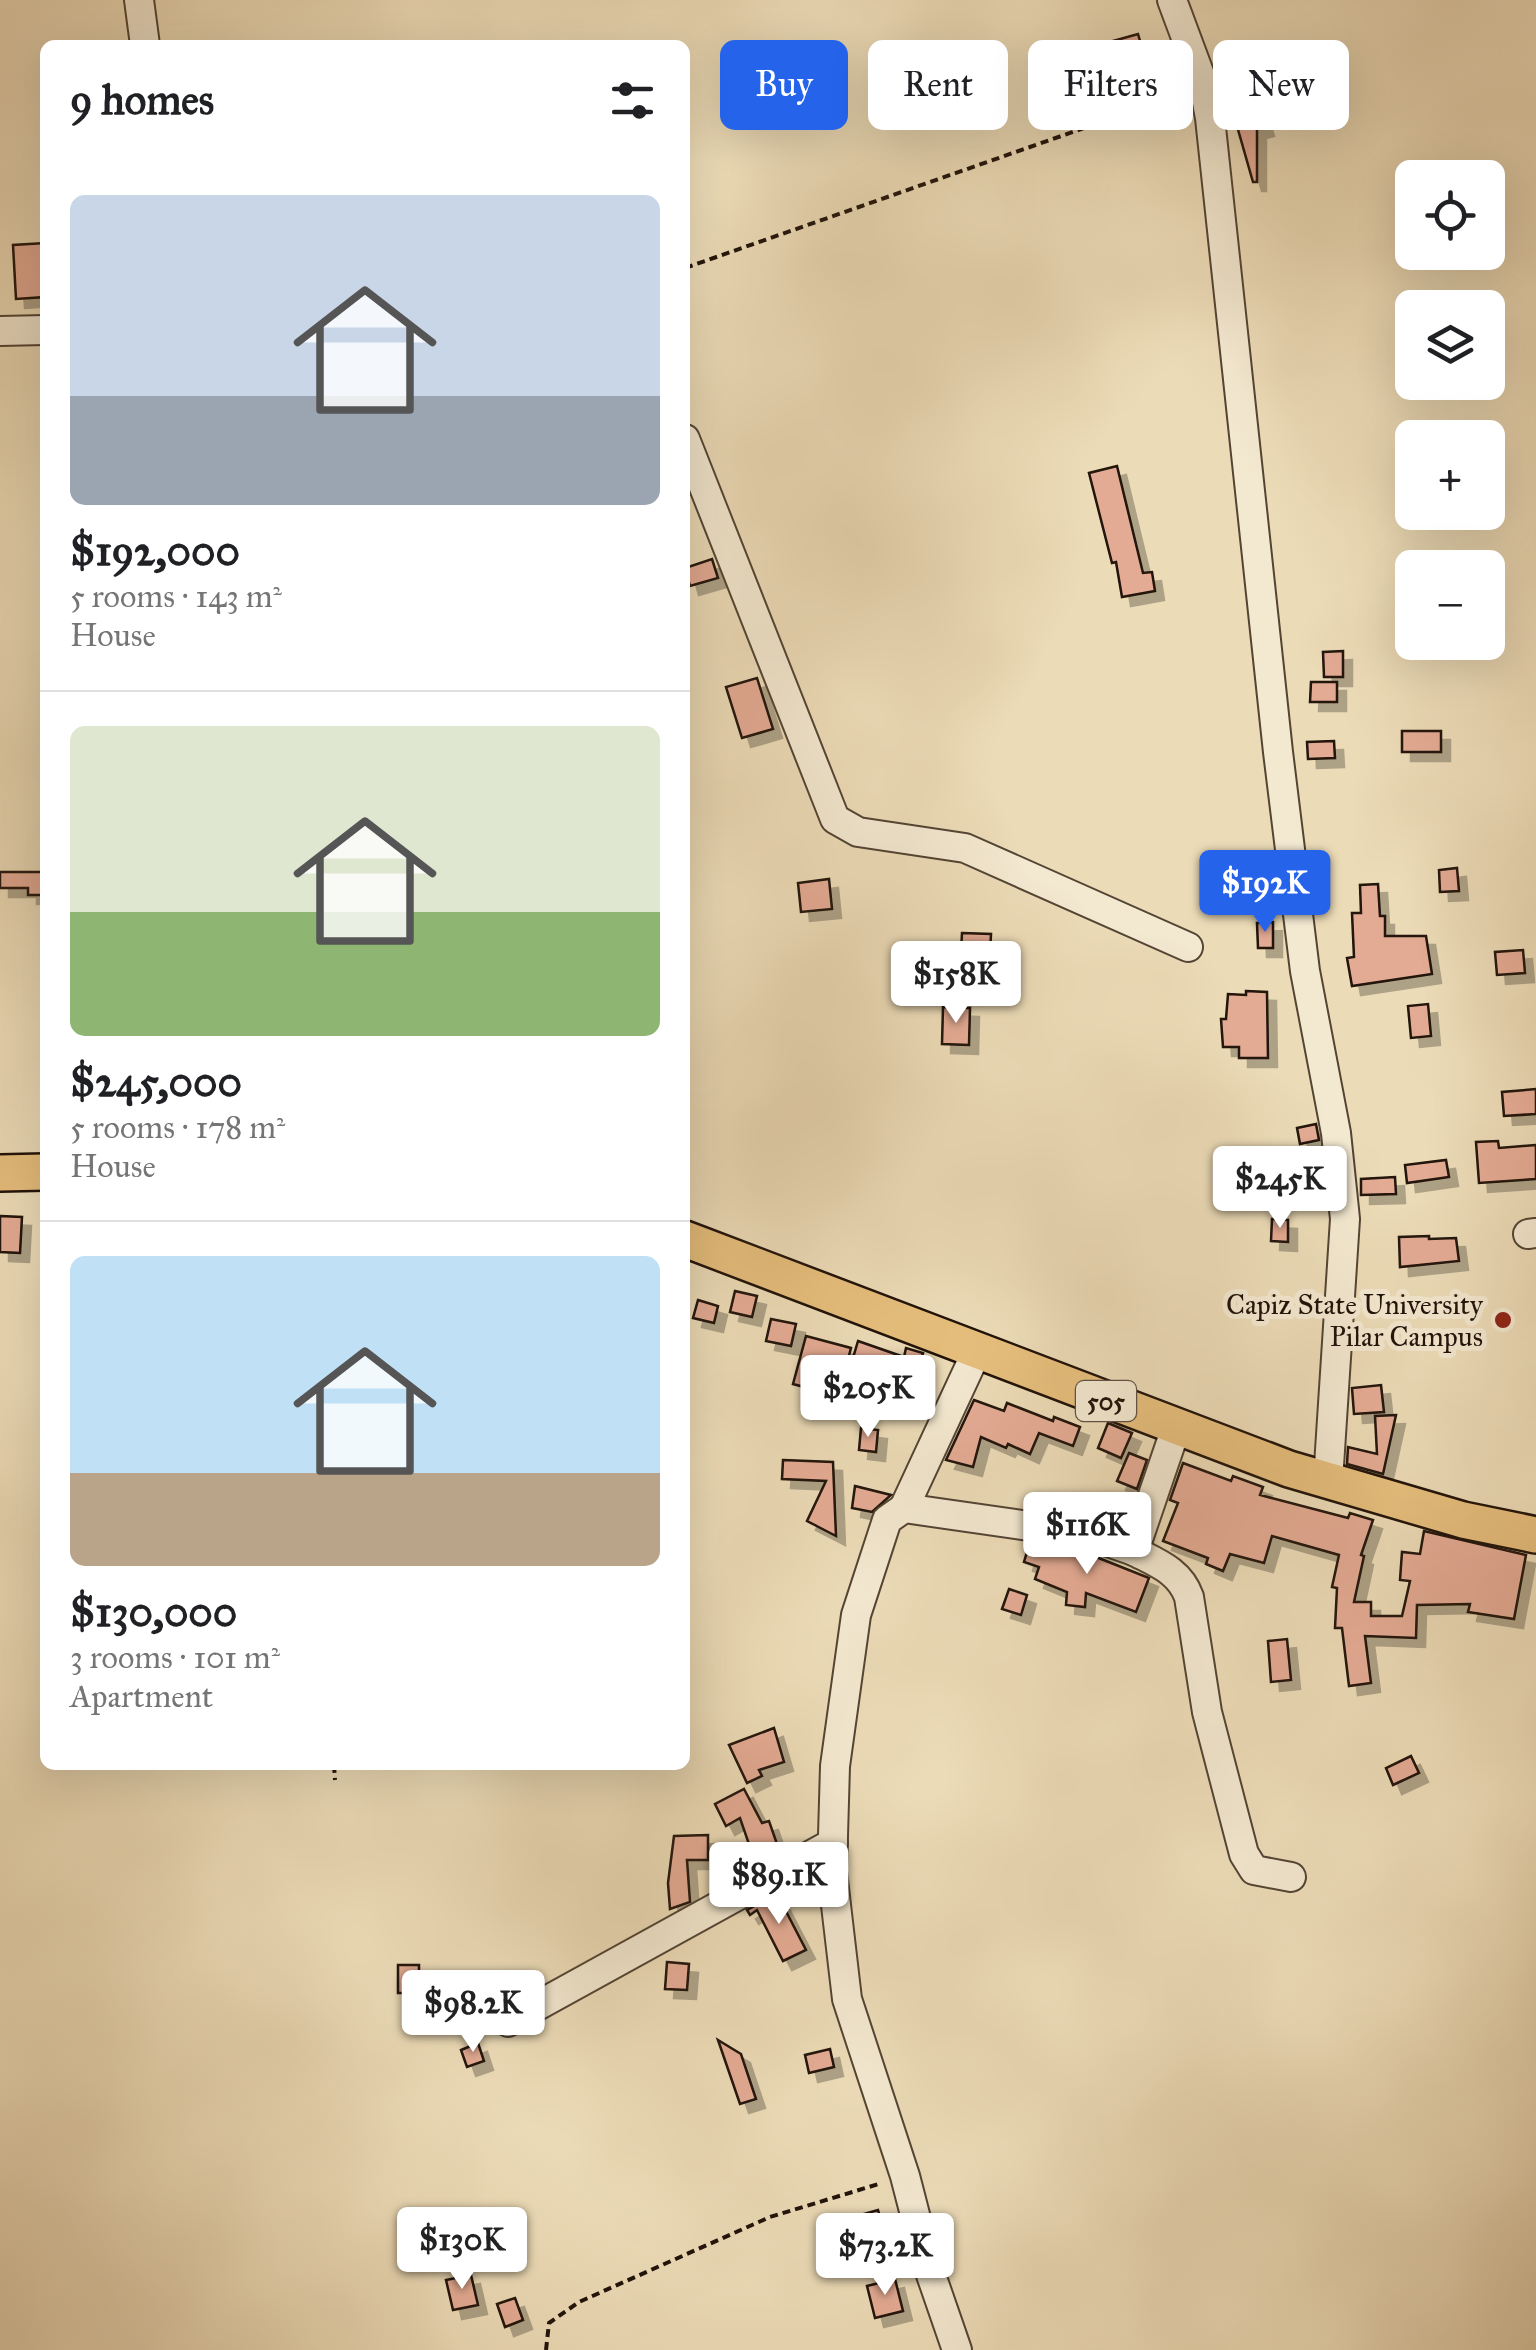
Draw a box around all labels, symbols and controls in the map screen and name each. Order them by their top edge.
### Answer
chip: Buy [720,40,848,130]
chip: Rent [868,40,1008,130]
chip: Filters [1028,40,1193,130]
chip: New [1213,40,1349,130]
icon: filters [605,73,660,128]
text: 9 homes [70,74,214,126]
map controls [1395,160,1505,660]
button: locate [1395,160,1505,270]
icon: home [275,260,455,440]
button: layers [1395,290,1505,400]
button: + [1395,420,1505,530]
text: $192,000 [70,525,240,577]
button: − [1395,550,1505,660]
text: 5 rooms · 143 m² [70,577,282,616]
text: House [70,616,156,655]
icon: home [275,791,455,971]
pin: $192K [1195,850,1335,935]
text: $192K [1221,863,1309,902]
pin: $158K [886,941,1026,1026]
text: $158K [913,954,999,993]
text: $245,000 [70,1056,242,1108]
text: 5 rooms · 178 m² [70,1108,285,1147]
pin: $245K [1210,1146,1350,1231]
text: House [70,1147,156,1186]
text: $245K [1235,1159,1325,1198]
place label: Capiz State University Pilar Campus [1226,1287,1484,1354]
marker: Capiz State University Pilar Campus [1492,1309,1514,1331]
icon: home [275,1321,455,1501]
pin: $205K [798,1355,938,1440]
text: $205K [822,1368,914,1407]
road number: 505 [1076,1381,1136,1421]
pin: $116K [1017,1492,1157,1577]
text: $116K [1045,1505,1129,1544]
text: $130,000 [70,1586,237,1638]
text: 3 rooms · 101 m² [70,1638,280,1677]
text: Apartment [70,1677,213,1716]
pin: $89.1K [698,1842,860,1927]
text: $89.1K [731,1855,827,1894]
pin: $98.2K [392,1970,554,2055]
text: $98.2K [424,1983,522,2022]
pin: $130K [392,2207,532,2292]
pin: $73.2K [804,2213,966,2298]
text: $130K [419,2220,505,2259]
text: $73.2K [838,2226,932,2265]

